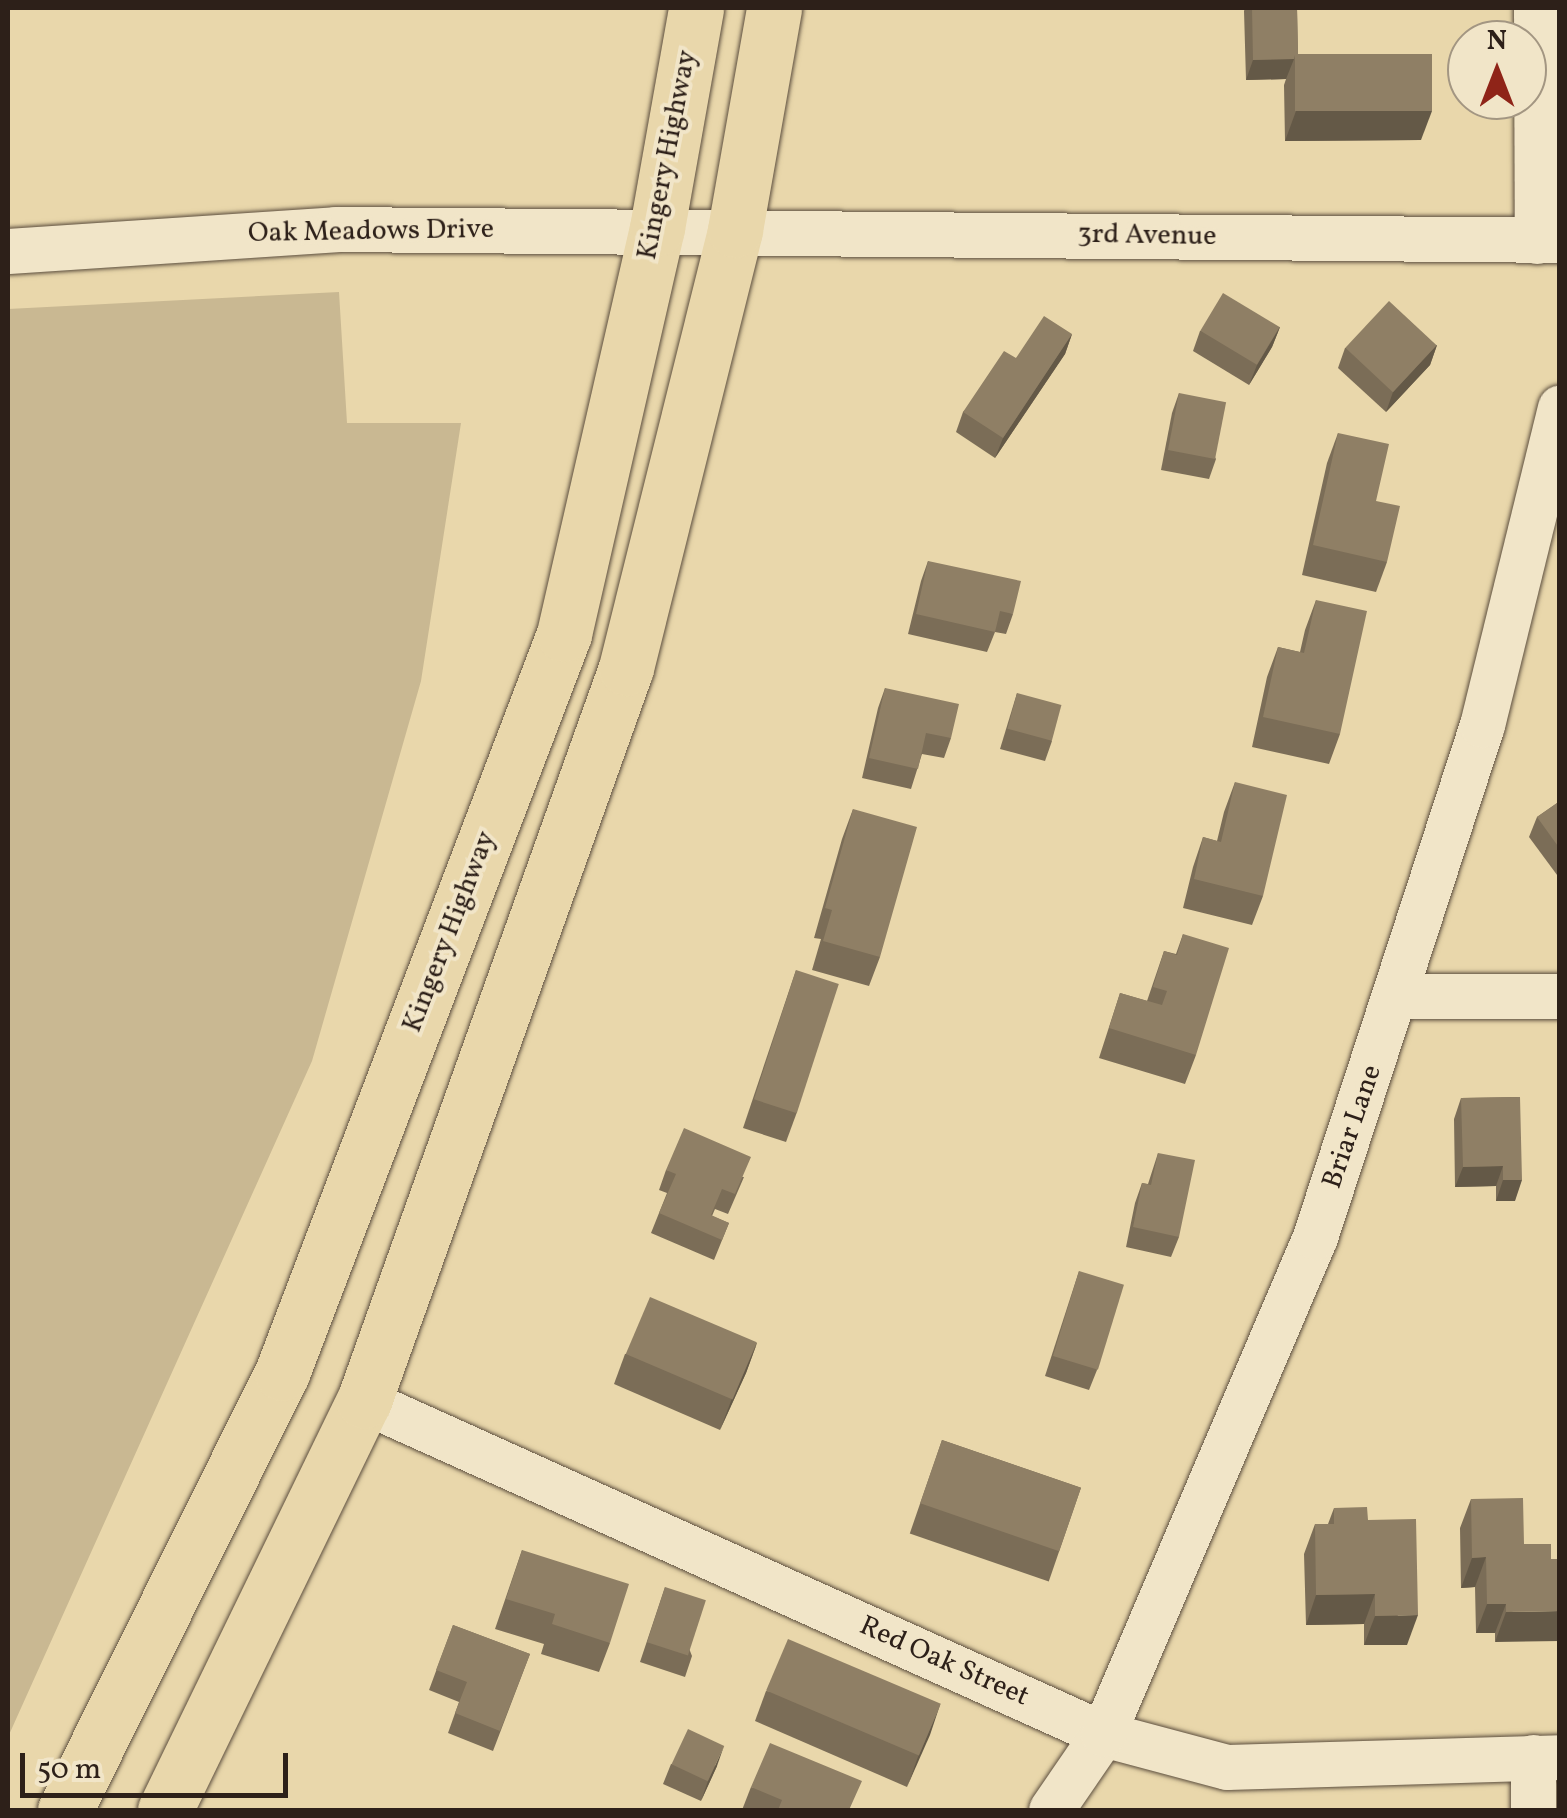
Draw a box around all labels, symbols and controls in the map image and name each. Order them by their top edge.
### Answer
north arrow [1447,20,1547,120]
text: N [1487,22,1507,61]
street label: Kingery Highway [631,47,705,263]
street label: Oak Meadows Drive [248,213,494,251]
street label: 3rd Avenue [1077,218,1217,254]
street label: Kingery Highway [396,826,504,1038]
street label: Briar Lane [1316,1061,1390,1193]
street label: Red Oak Street [854,1610,1034,1714]
scale bar [25,1733,292,1795]
text: 50 m [37,1749,101,1791]

